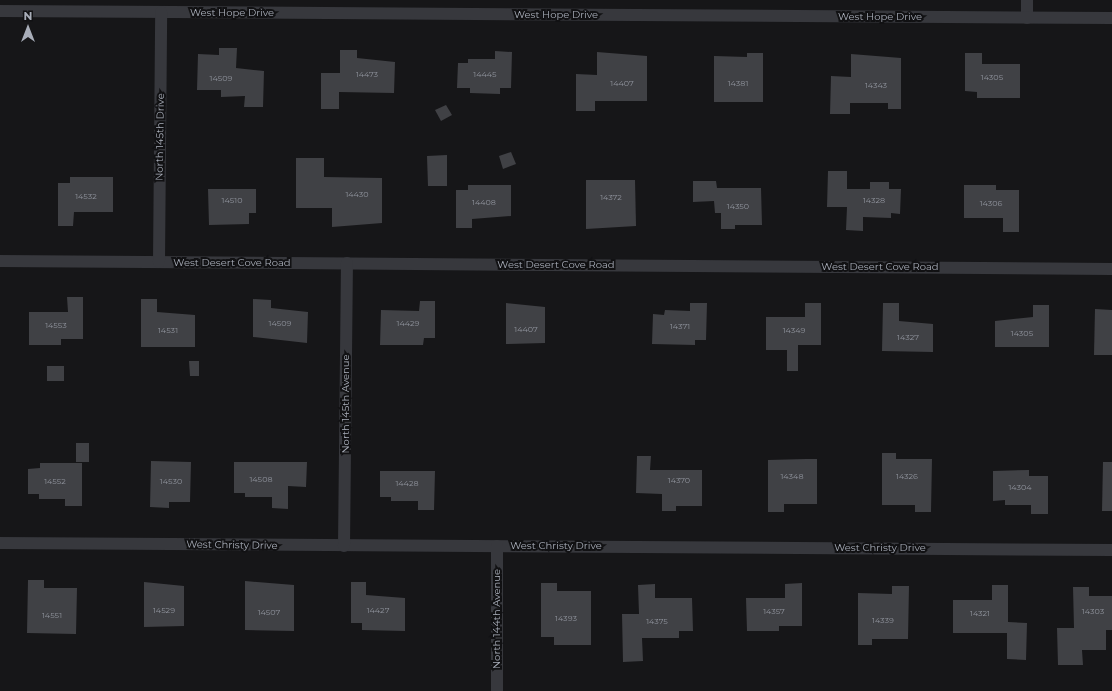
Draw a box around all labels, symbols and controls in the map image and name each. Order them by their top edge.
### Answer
street label: West Hope Drive [190,7,274,19]
north arrow [8,8,48,48]
text: N [24,9,32,23]
street label: West Hope Drive [514,9,598,21]
street label: West Hope Drive [838,11,922,23]
house number: 14473 [356,70,378,80]
house number: 14445 [473,70,497,80]
house number: 14305 [981,73,1003,83]
house number: 14509 [210,74,232,84]
house number: 14407 [610,79,634,89]
house number: 14381 [728,79,748,89]
house number: 14343 [865,81,887,91]
street label: North 145th Drive [153,93,167,181]
house number: 14430 [345,190,369,200]
house number: 14532 [75,192,97,202]
house number: 14372 [600,193,622,203]
house number: 14510 [222,196,242,206]
house number: 14328 [863,196,885,206]
house number: 14408 [472,198,496,208]
house number: 14306 [980,199,1002,209]
house number: 14350 [727,202,749,212]
street label: West Desert Cove Road [173,257,291,269]
street label: West Desert Cove Road [497,259,615,271]
street label: West Desert Cove Road [821,261,939,273]
house number: 14509 [269,319,291,329]
house number: 14429 [397,319,419,329]
house number: 14553 [45,321,67,331]
house number: 14371 [670,322,690,332]
house number: 14407 [514,325,538,335]
house number: 14531 [158,326,178,336]
house number: 14349 [783,326,805,336]
house number: 14305 [1011,329,1033,339]
house number: 14327 [897,333,919,343]
street label: North 145th Avenue [340,354,352,454]
house number: 14348 [780,472,804,482]
house number: 14326 [896,472,918,482]
house number: 14508 [249,475,273,485]
house number: 14370 [668,476,690,486]
house number: 14552 [44,477,66,487]
house number: 14530 [160,477,182,487]
house number: 14428 [395,479,419,489]
house number: 14304 [1008,483,1032,493]
street label: West Christy Drive [186,538,278,552]
street label: West Christy Drive [510,540,602,552]
street label: West Christy Drive [834,542,926,554]
street label: North 144th Avenue [491,569,503,669]
house number: 14529 [153,606,175,616]
house number: 14427 [367,606,389,616]
house number: 14357 [763,607,785,617]
house number: 14303 [1082,607,1104,617]
house number: 14507 [258,608,280,618]
house number: 14321 [970,609,990,619]
house number: 14551 [42,611,62,621]
house number: 14393 [555,614,577,624]
house number: 14339 [872,616,894,626]
house number: 14375 [646,617,668,627]

